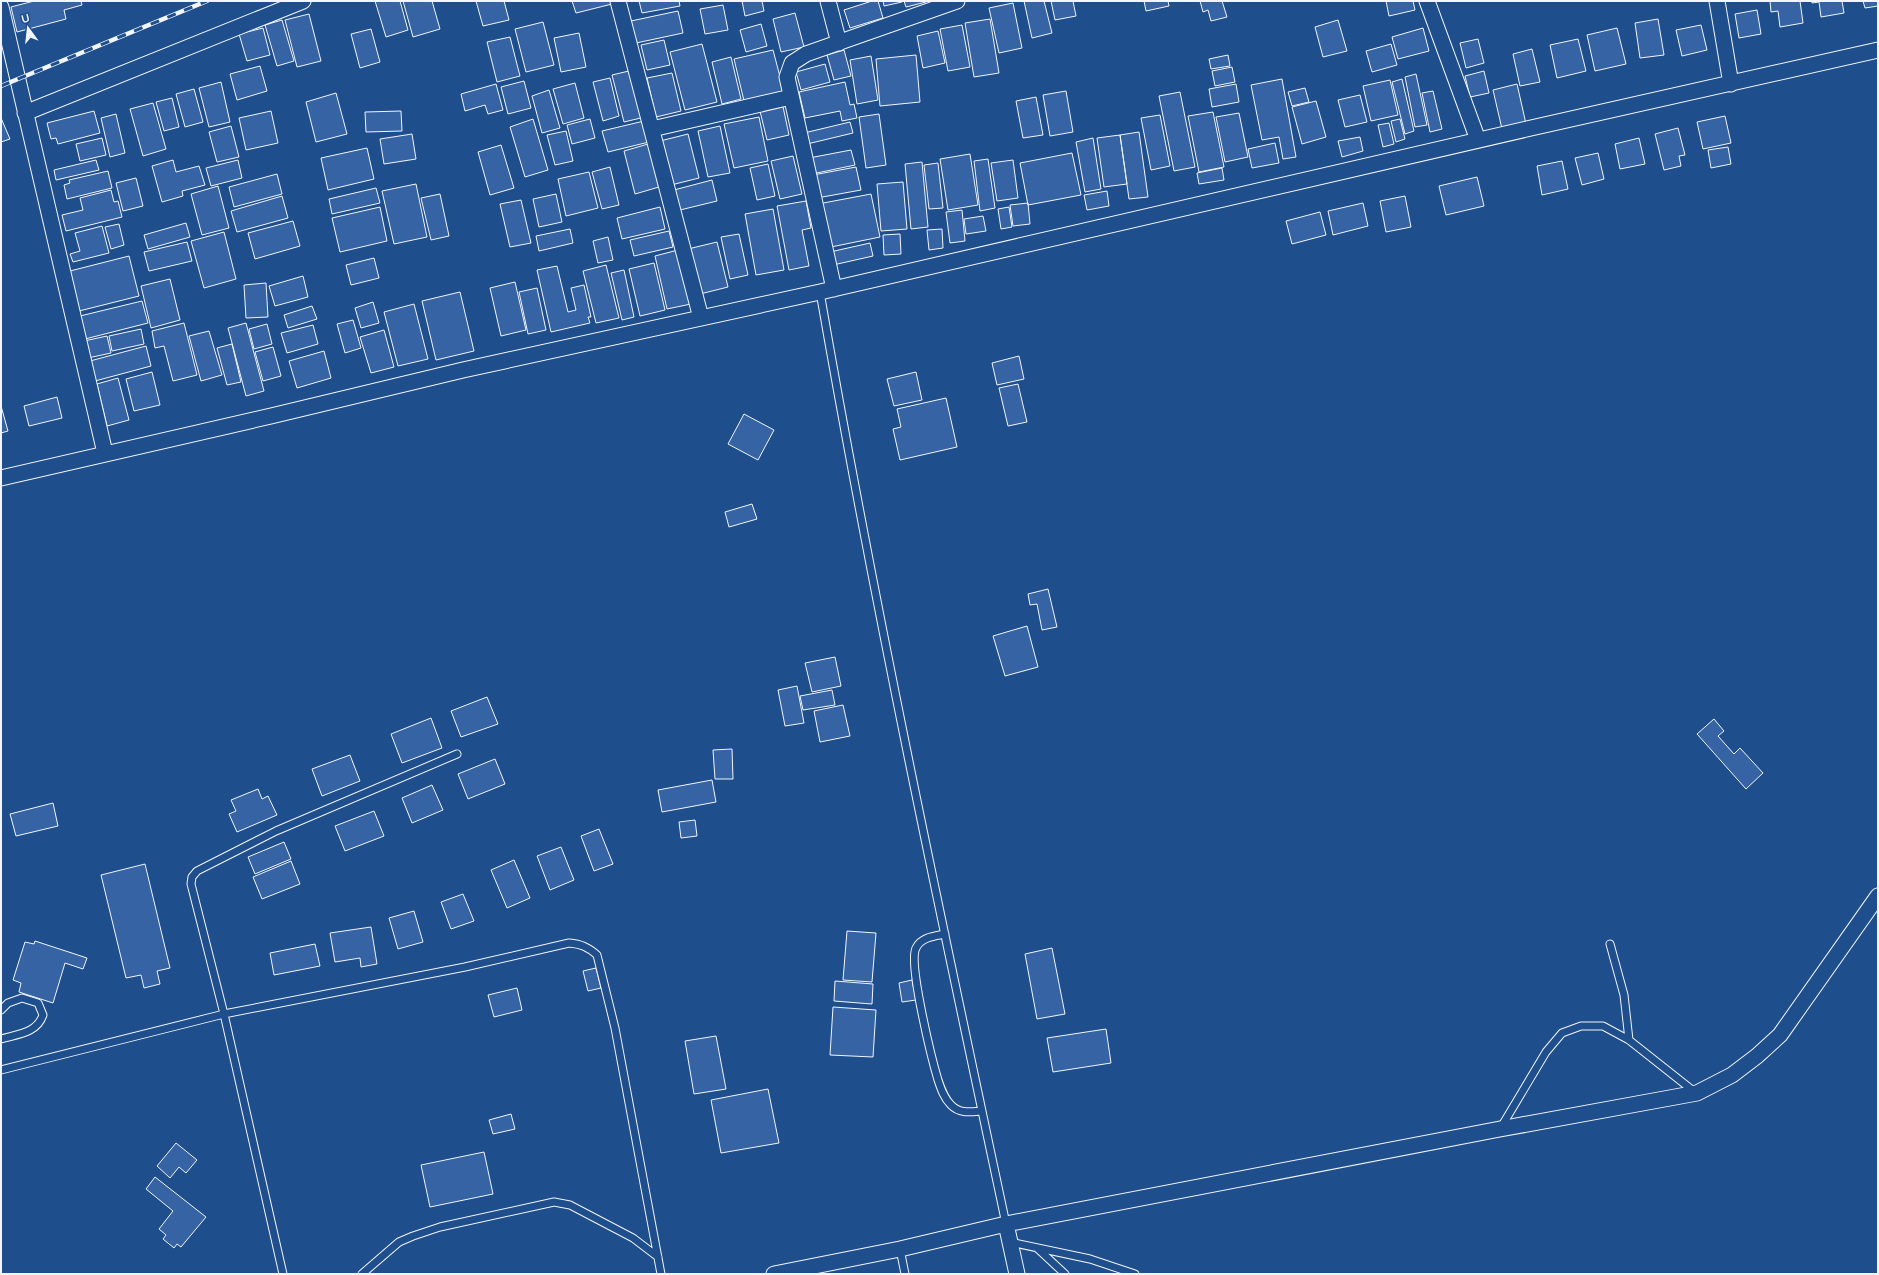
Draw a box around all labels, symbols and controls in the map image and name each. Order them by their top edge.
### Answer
north arrow [8,8,48,48]
text: U [20,11,31,26]

